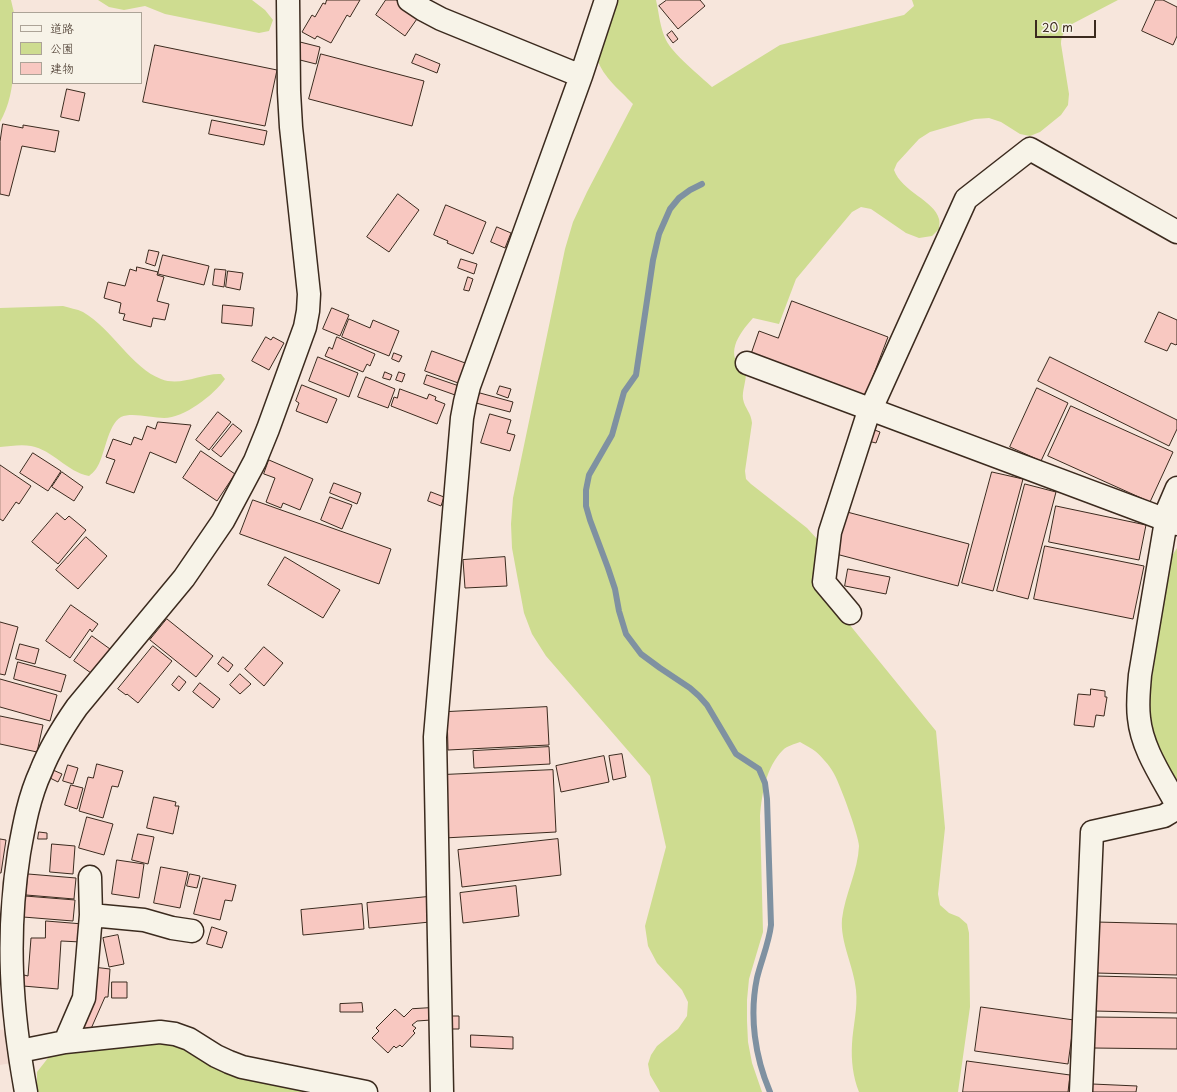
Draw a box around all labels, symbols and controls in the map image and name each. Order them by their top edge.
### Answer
legend [12,12,142,84]
scale bar [1037,12,1098,38]
text: 20 m [1042,18,1073,36]
text: 道路 [50,19,74,37]
text: 公園 [50,39,74,57]
text: 建物 [50,59,74,77]

